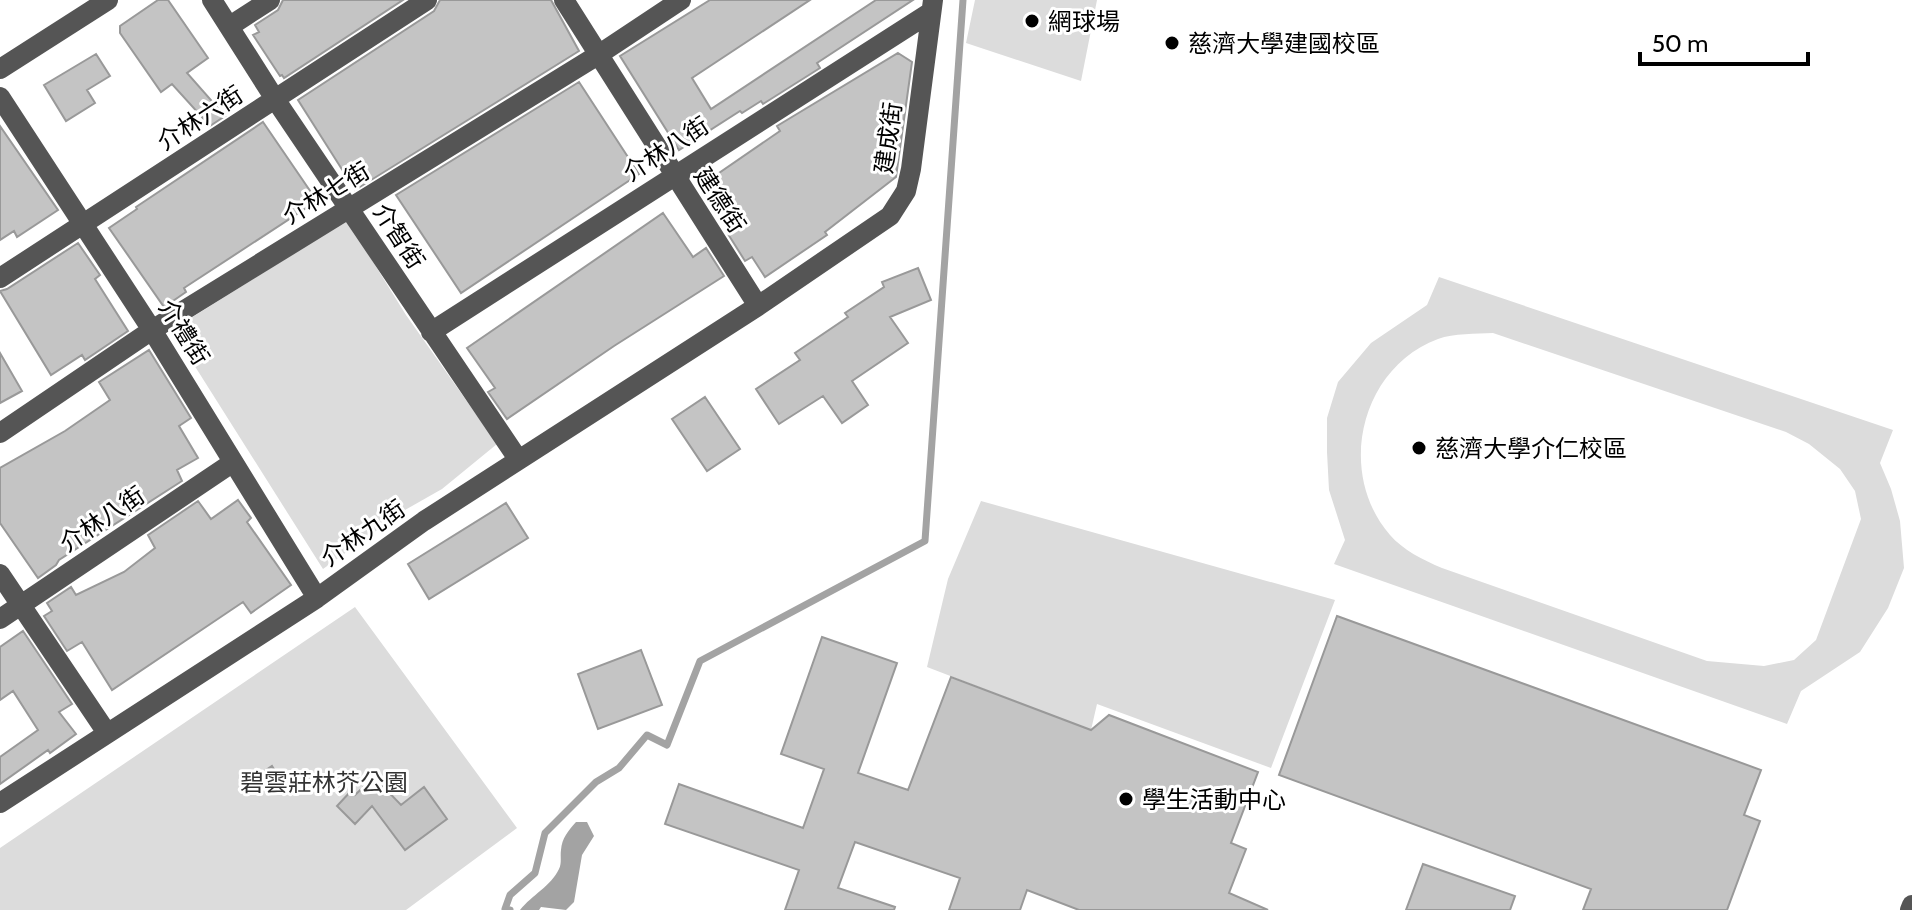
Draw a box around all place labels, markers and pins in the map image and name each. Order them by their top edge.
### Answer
place label: 網球場 [1048,7,1120,36]
marker: 網球場 [1023,12,1041,30]
place label: 慈濟大學建國校區 [1188,29,1380,58]
marker: 慈濟大學建國校區 [1163,34,1181,52]
place label: 慈濟大學介仁校區 [1435,434,1627,463]
marker: 慈濟大學介仁校區 [1410,439,1428,457]
place label: 學生活動中心 [1142,785,1286,814]
marker: 學生活動中心 [1117,790,1135,808]

